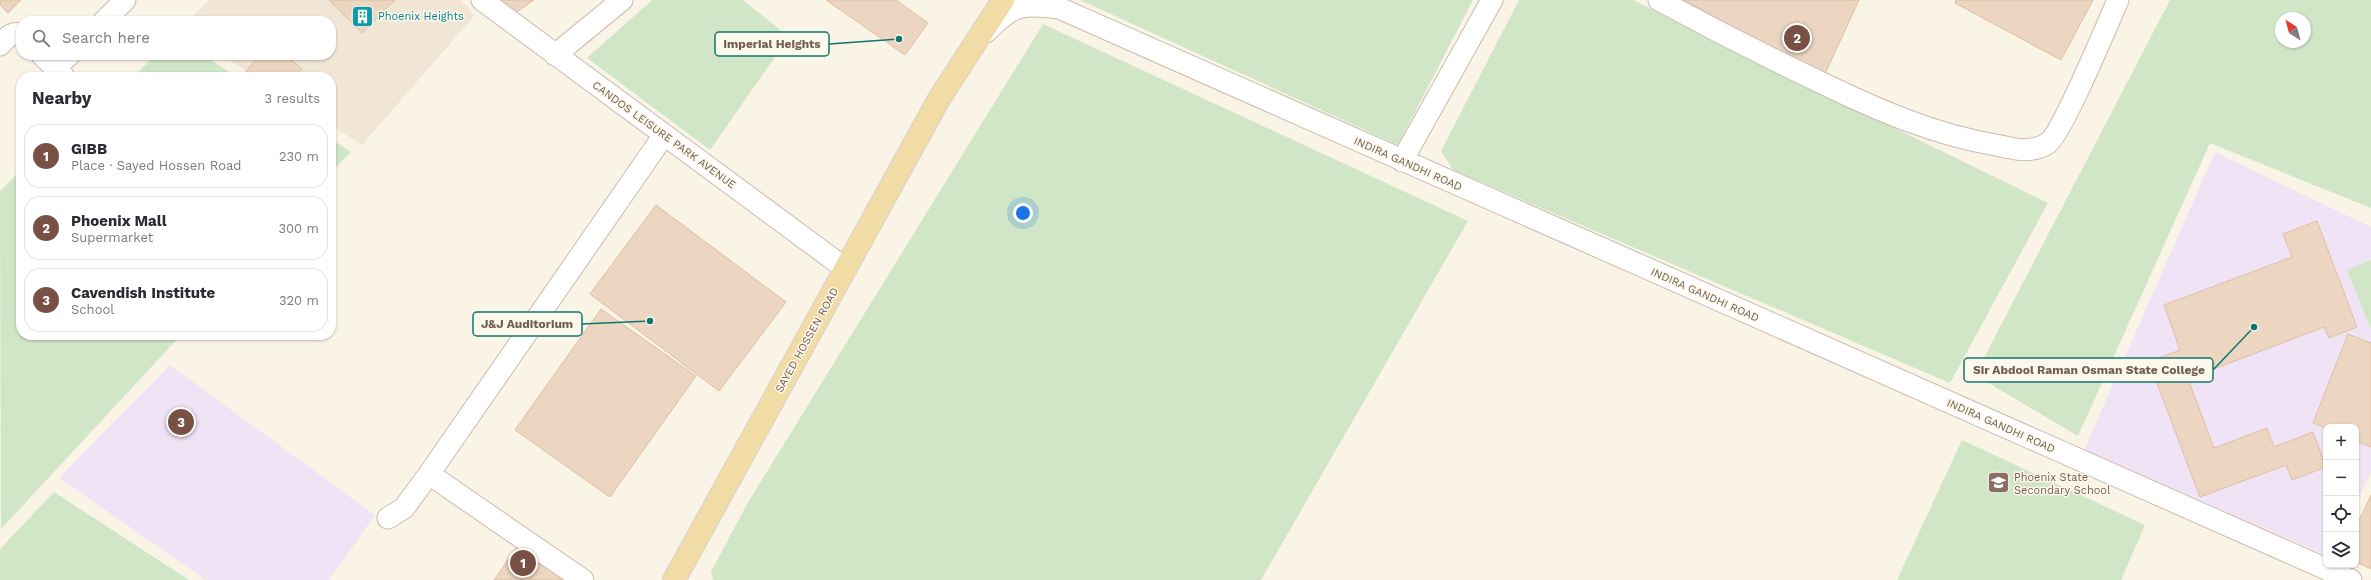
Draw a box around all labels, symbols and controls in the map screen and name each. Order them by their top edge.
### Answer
building icon: Phoenix Heights [349,3,375,29]
place label: Phoenix Heights [378,10,464,23]
north arrow [2275,12,2311,48]
search box [16,16,336,60]
pin: 2 [1784,23,1810,53]
icon: search [30,27,52,49]
text: Search here [62,29,150,47]
callout: Imperial Heights [715,32,829,56]
text: Imperial Heights [723,37,821,51]
street label: CANDOS LEISURE PARK AVENUE [590,78,738,192]
text: Nearby [32,88,91,108]
text: 3 results [265,91,320,106]
street label: INDIRA GANDHI ROAD [1352,134,1464,194]
text: GIBB [71,140,107,158]
text: 1 [43,149,49,164]
text: 230 m [279,149,319,164]
text: Place · Sayed Hossen Road [71,158,241,173]
your location [1013,203,1033,223]
text: Phoenix Mall [71,212,167,230]
text: 2 [42,221,50,236]
text: 300 m [278,221,319,236]
text: Supermarket [71,230,153,245]
street label: INDIRA GANDHI ROAD [1649,265,1761,325]
text: Cavendish Institute [71,284,215,302]
street label: SAYED HOSSEN ROAD [773,285,841,395]
text: 3 [42,293,50,308]
text: 320 m [279,293,319,308]
text: School [71,302,114,317]
callout: J&J Auditorium [473,312,582,336]
text: J&J Auditorium [481,317,573,331]
callout: Sir Abdool Raman Osman State College [1964,358,2213,382]
text: Sir Abdool Raman Osman State College [1973,363,2205,377]
street label: INDIRA GANDHI ROAD [1945,396,2057,456]
pin: 3 [168,407,194,437]
map controls [2323,424,2359,568]
button: + [2323,424,2359,460]
button: − [2323,460,2359,496]
school or university icon: Phoenix State Secondary School [1985,470,2011,496]
place label: Phoenix State Secondary School [2014,471,2111,497]
button: locate [2323,496,2359,532]
button: layers [2323,532,2359,568]
pin: 1 [510,548,536,578]

